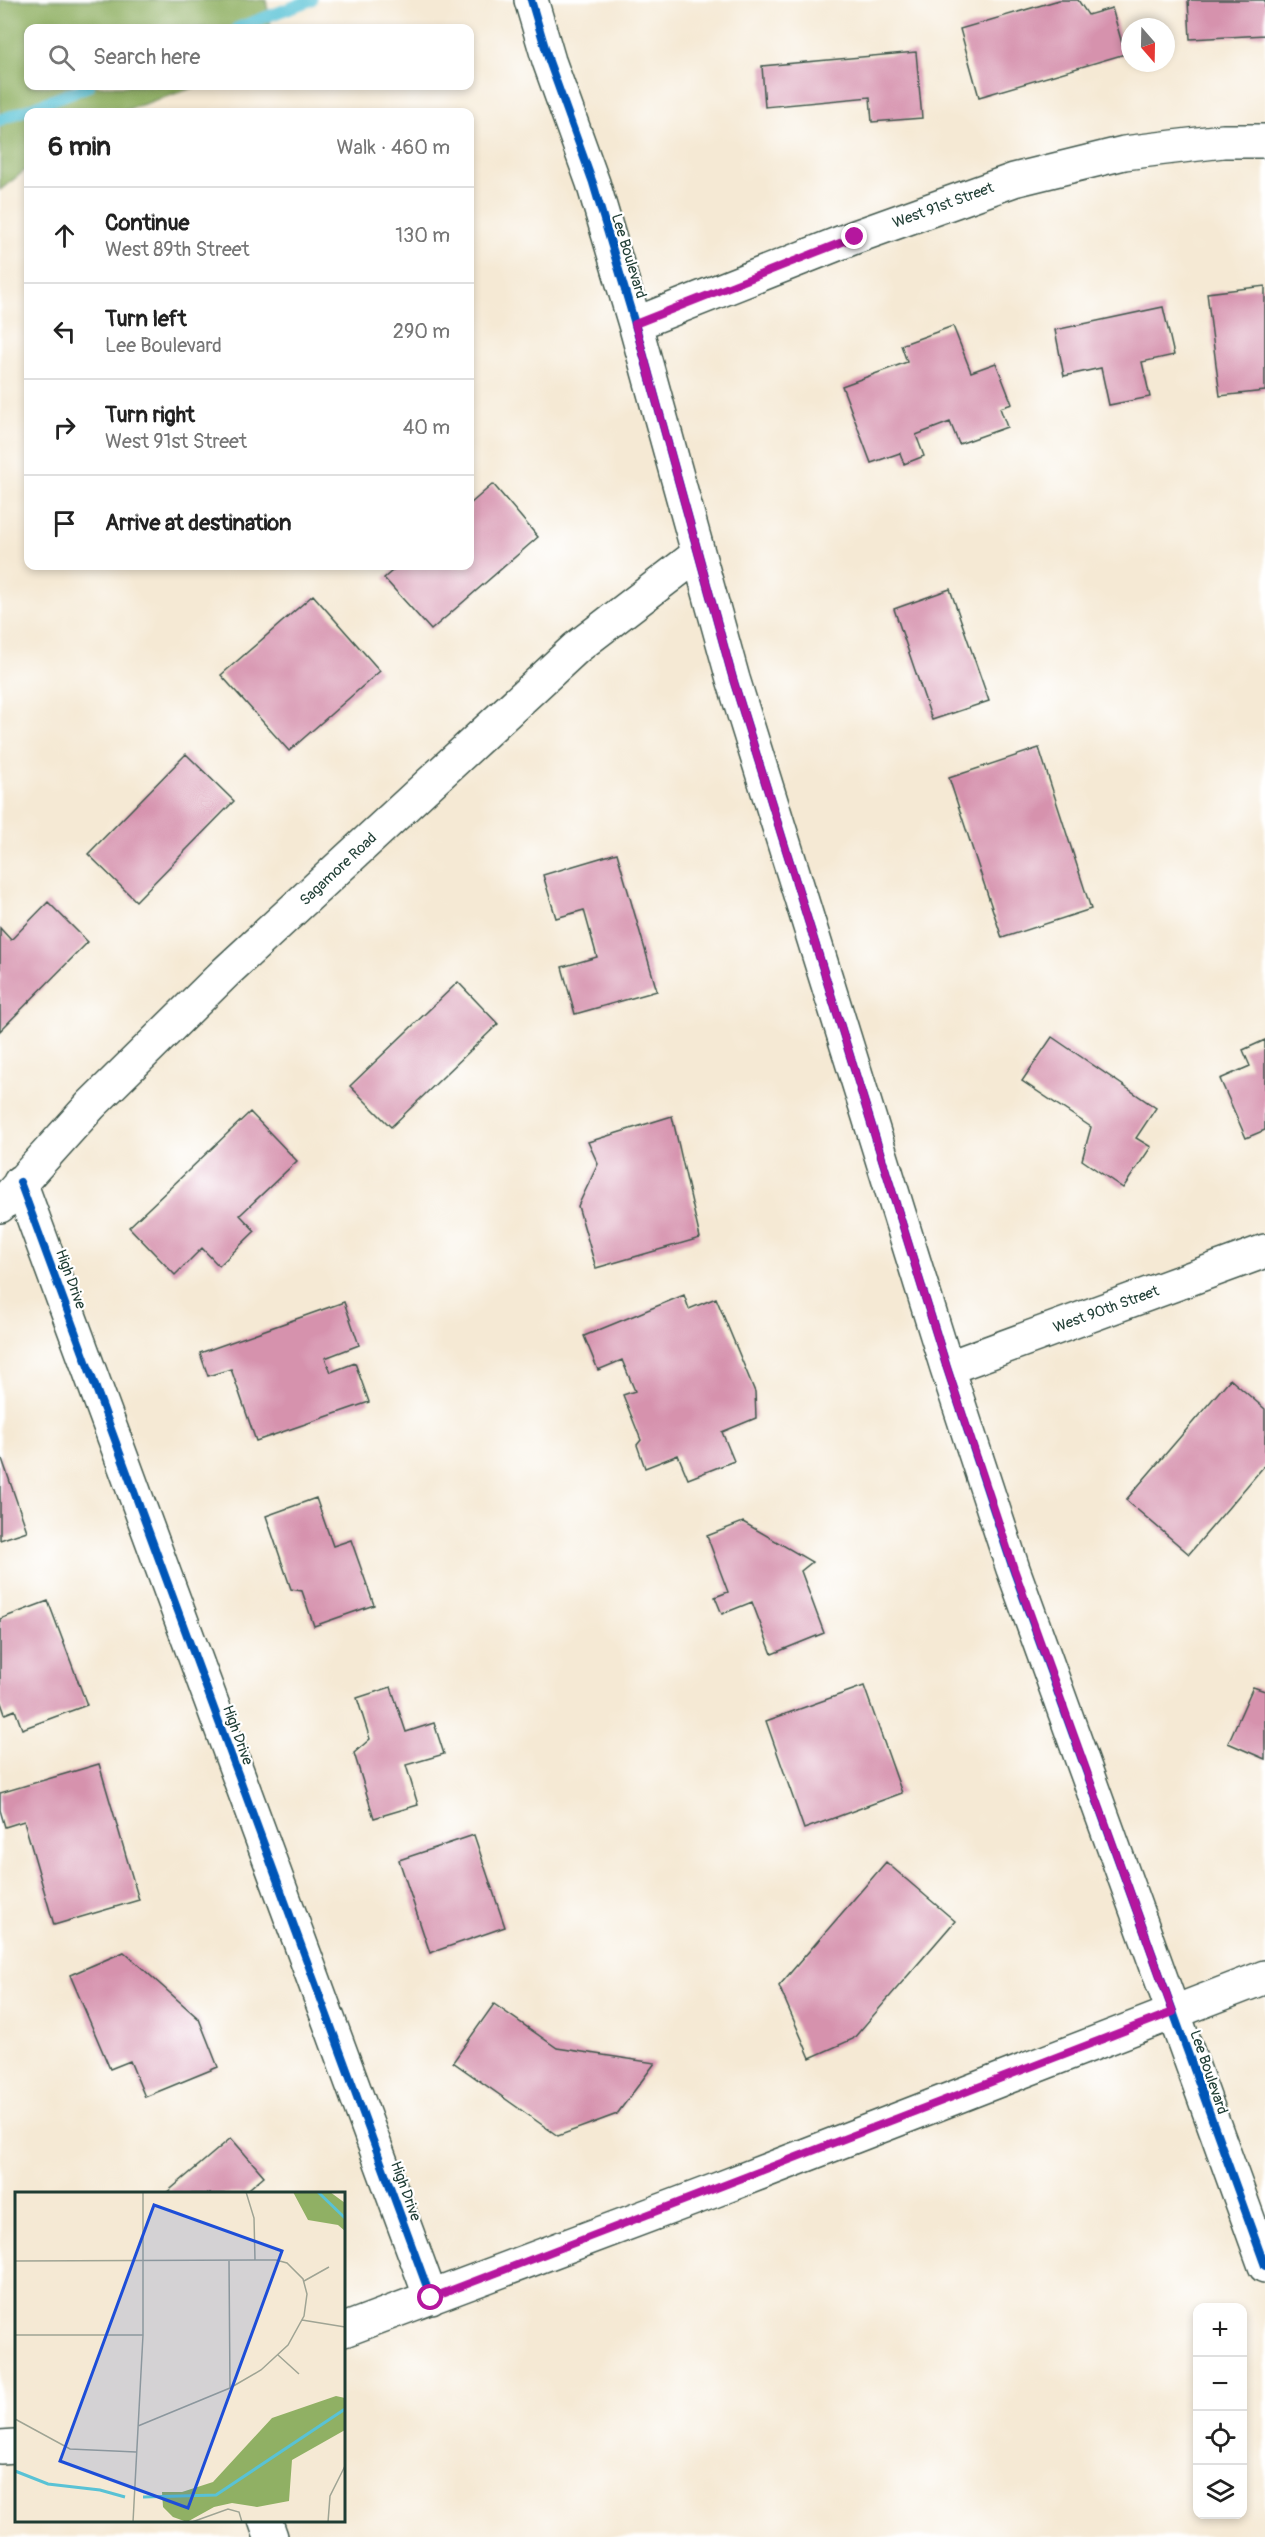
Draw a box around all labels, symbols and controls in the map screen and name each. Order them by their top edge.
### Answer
north arrow [1121,18,1175,72]
search box [24,24,474,90]
icon: search [45,41,78,74]
text: Search here [93,43,200,71]
text: 6 min [48,131,111,163]
text: Walk · 460 m [336,135,450,160]
street label: West 91st Street [890,178,997,233]
text: Continue [105,209,189,237]
street label: Lee Boulevard [607,211,650,301]
icon: ahead [48,219,81,252]
text: 130 m [395,223,450,248]
route end [841,223,867,249]
text: West 89th Street [105,237,250,262]
text: Turn left [105,305,187,333]
icon: left [48,315,81,348]
text: 290 m [393,319,450,344]
text: Lee Boulevard [105,333,222,358]
text: Turn right [105,401,195,429]
icon: right [48,411,81,444]
text: 40 m [403,415,450,440]
text: West 91st Street [105,429,247,454]
icon: arrive [48,507,81,540]
text: Arrive at destination [105,509,291,537]
street label: Sagamore Road [296,829,381,910]
street label: High Drive [51,1247,90,1312]
street label: West 90th Street [1051,1281,1163,1337]
street label: High Drive [218,1703,257,1768]
street label: Lee Boulevard [1185,2028,1232,2117]
street label: High Drive [386,2159,425,2224]
inset map [15,2192,345,2522]
route start [417,2284,443,2310]
map controls [1193,2303,1247,2519]
button: + [1193,2303,1247,2357]
button: − [1193,2357,1247,2411]
button: locate [1193,2411,1247,2465]
button: layers [1193,2465,1247,2519]

